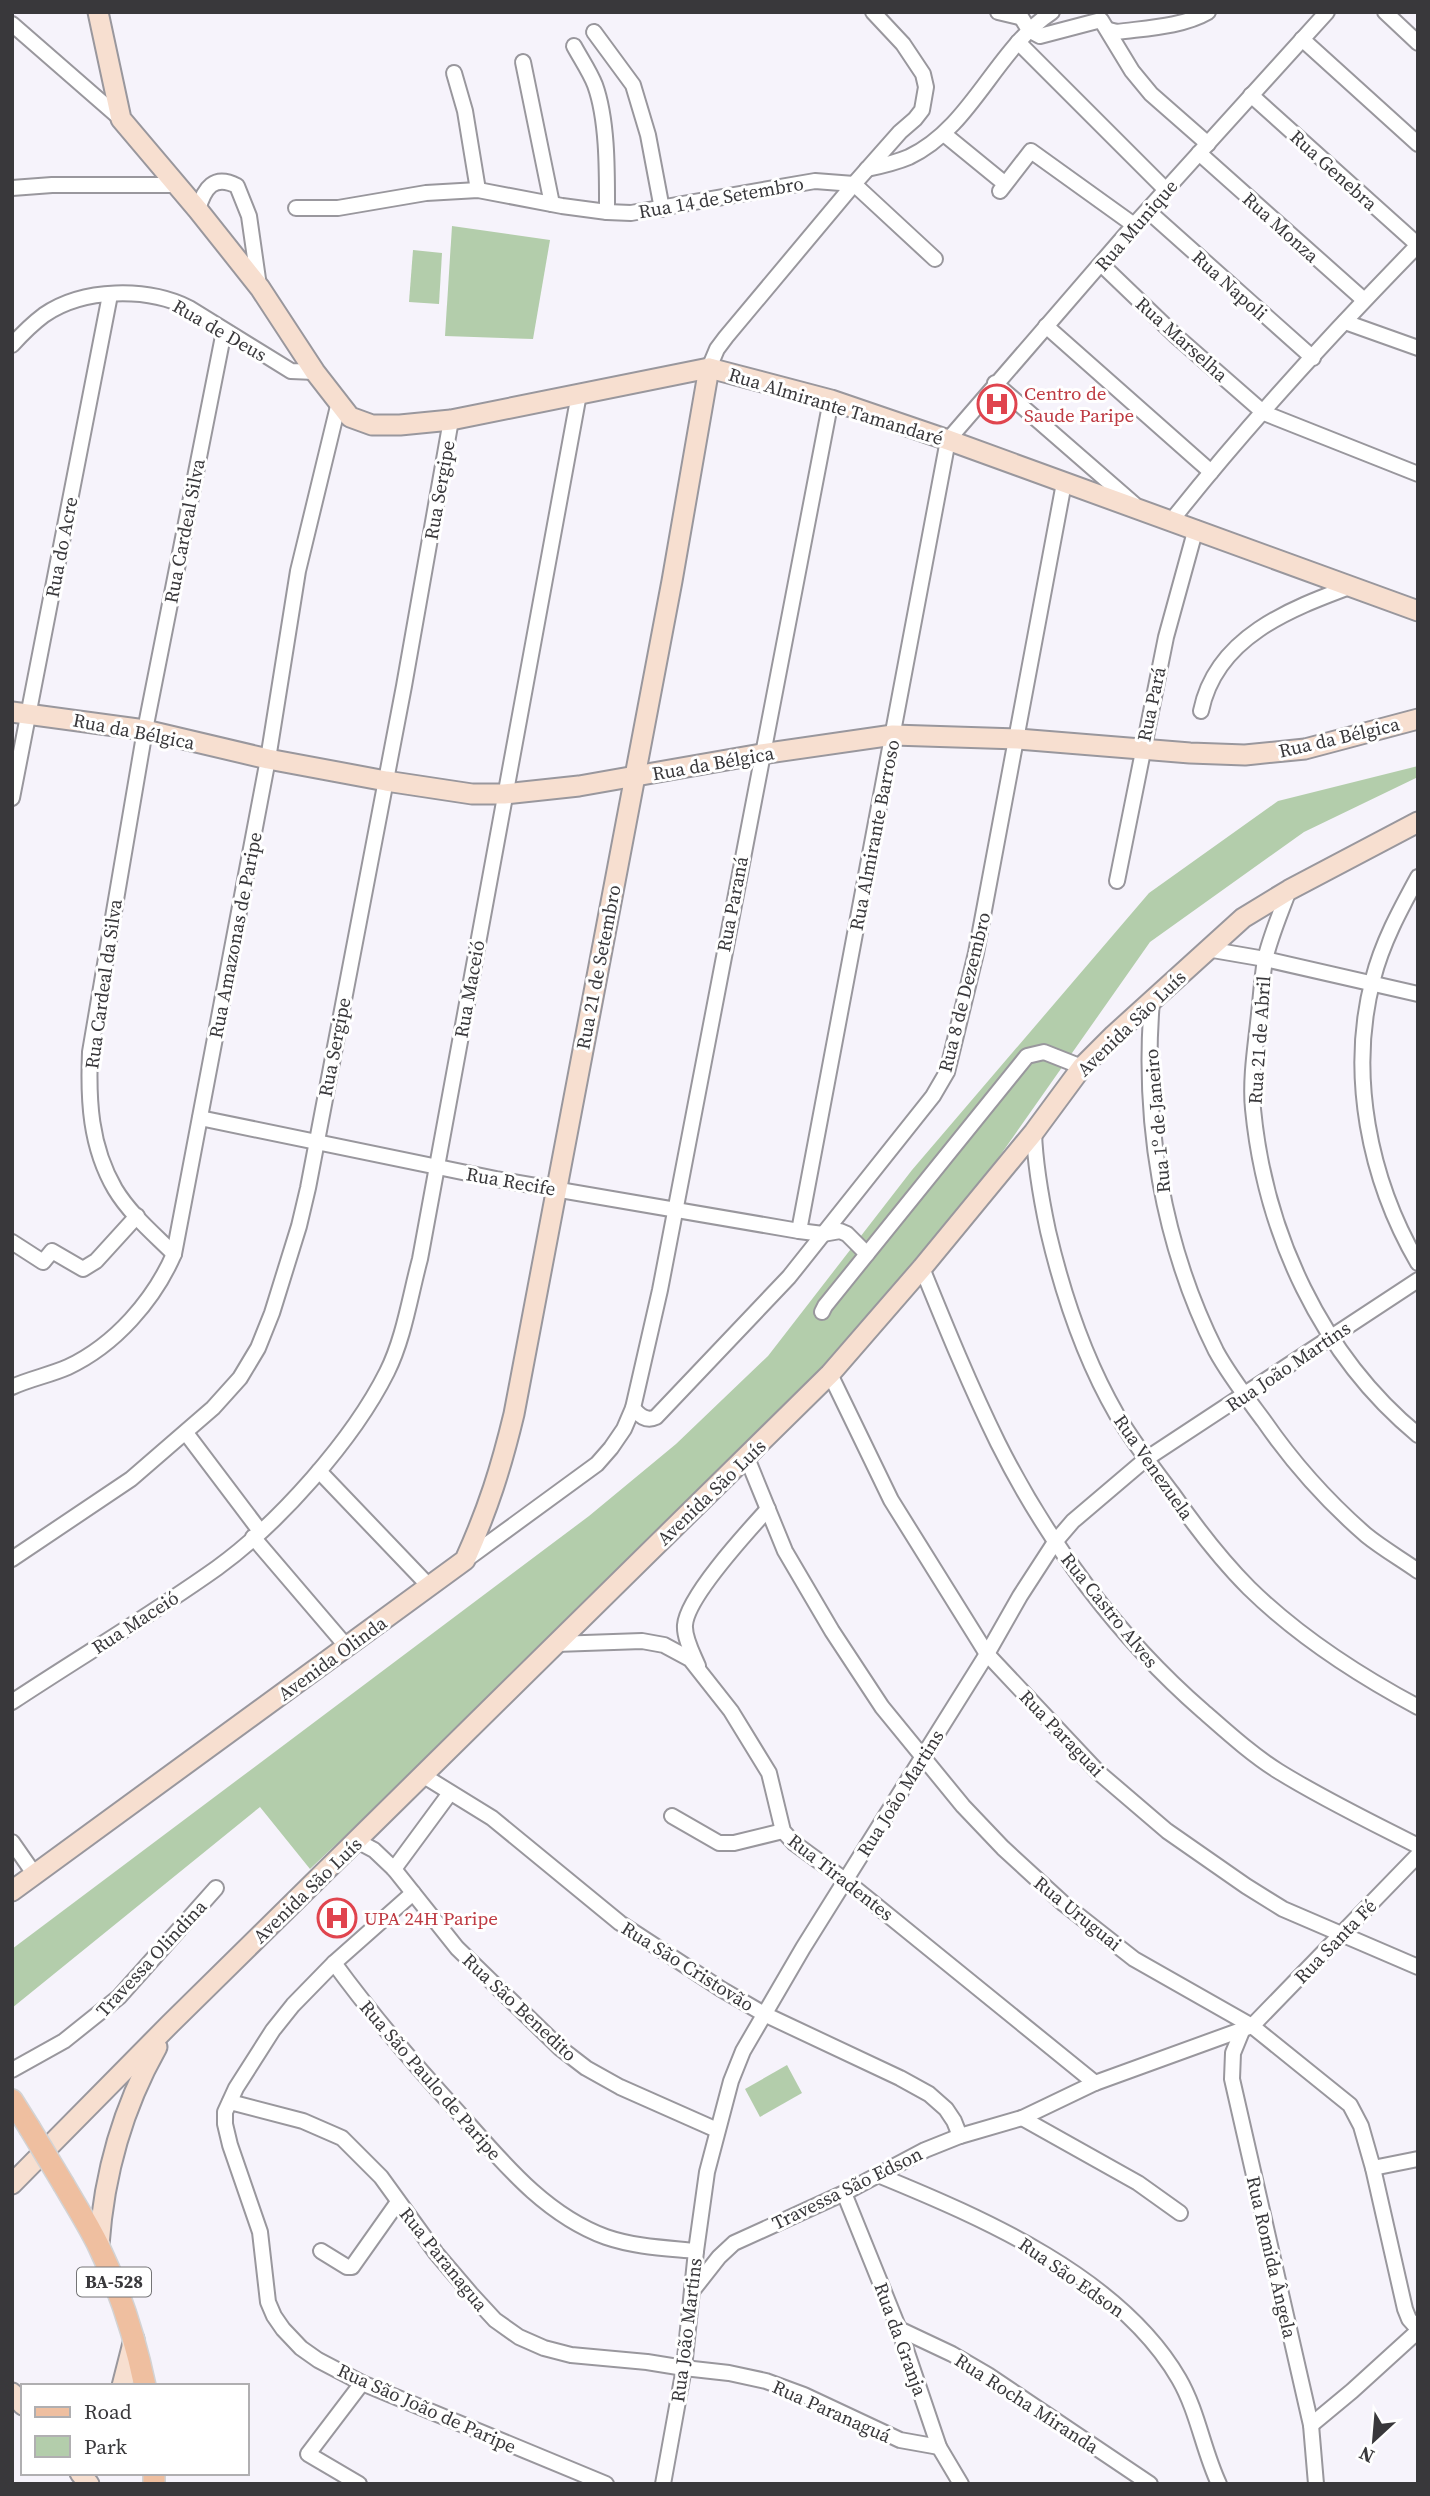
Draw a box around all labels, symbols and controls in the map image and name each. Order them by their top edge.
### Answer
street label: Rua Genebra [1285,124,1384,216]
street label: Rua 14 de Setembro [636,170,806,224]
street label: Rua Munique [1089,174,1183,276]
street label: Rua Monza [1237,186,1325,268]
street label: Rua Napoli [1187,244,1274,326]
street label: Rua Marselha [1130,291,1234,388]
street label: Rua de Deus [168,293,272,367]
street label: Rua Almirante Tamandaré [725,361,947,451]
place label: Centro de Saude Paripe [1024,380,1134,428]
hospital icon: Centro de Saude Paripe [976,383,1018,425]
street label: Rua Sergipe [417,438,461,542]
street label: Rua Cardeal Silva [157,456,211,605]
street label: Rua do Acre [39,494,83,600]
street label: Rua Pará [1130,664,1172,744]
street label: Rua da Bélgica [71,706,197,756]
street label: Rua da Bélgica [1276,710,1402,764]
street label: Rua Almirante Barroso [843,737,905,933]
street label: Rua da Bélgica [650,739,776,787]
street label: Rua Amazonas de Paripe [202,830,268,1040]
street label: Rua Paraná [710,854,754,954]
street label: Rua 21 de Setembro [569,882,627,1052]
street label: Rua Cardeal da Silva [78,897,128,1071]
street label: Rua 8 de Dezembro [932,909,996,1075]
street label: Rua Maceió [448,938,490,1040]
street label: Avenida São Luís [1071,964,1191,1082]
street label: Rua 21 de Abril [1242,975,1276,1105]
street label: Rua Sergipe [312,995,356,1099]
street label: Rua 1º de Janeiro [1138,1048,1176,1194]
street label: Rua Recife [464,1160,558,1202]
street label: Rua João Martins [1220,1315,1356,1417]
street label: Rua Venezuela [1108,1409,1200,1525]
street label: Avenida São Luís [651,1433,771,1551]
street label: Rua Castro Alves [1055,1547,1165,1673]
street label: Rua Maceió [86,1584,184,1660]
street label: Avenida Olinda [272,1609,392,1706]
street label: Rua Paraguai [1014,1684,1110,1782]
street label: Rua João Martins [850,1724,950,1862]
street label: Rua Tiradentes [783,1827,899,1927]
street label: Avenida São Luís [247,1831,367,1949]
street label: Rua Uruguai [1029,1870,1128,1957]
street label: Rua Santa Fé [1288,1893,1382,1989]
street label: Travessa Olindina [90,1894,212,2022]
hospital icon: UPA 24H Paripe [316,1897,358,1939]
place label: UPA 24H Paripe [364,1905,498,1931]
street label: Rua São Cristovão [617,1915,759,2017]
street label: Rua São Benedito [457,1947,583,2067]
street label: Rua São Paulo de Paripe [354,1994,508,2166]
street label: Travessa São Edson [768,2140,926,2236]
street label: Rua Romida Ângela [1241,2173,1303,2341]
street label: Rua Paranagua [394,2201,494,2317]
street label: Rua São Edson [1014,2231,1130,2323]
street label: Rua João Martins [664,2256,708,2404]
road number: BA-528 [77,2268,151,2296]
street label: Rua da Granja [868,2279,934,2400]
street label: Rua Rocha Miranda [950,2347,1104,2459]
street label: Rua São João de Paripe [333,2357,521,2459]
street label: Rua Paranaguá [769,2373,896,2449]
legend [21,2384,248,2475]
text: Road [84,2397,132,2426]
north arrow [1339,2405,1409,2475]
text: Park [84,2432,128,2461]
text: N [1354,2440,1378,2470]

